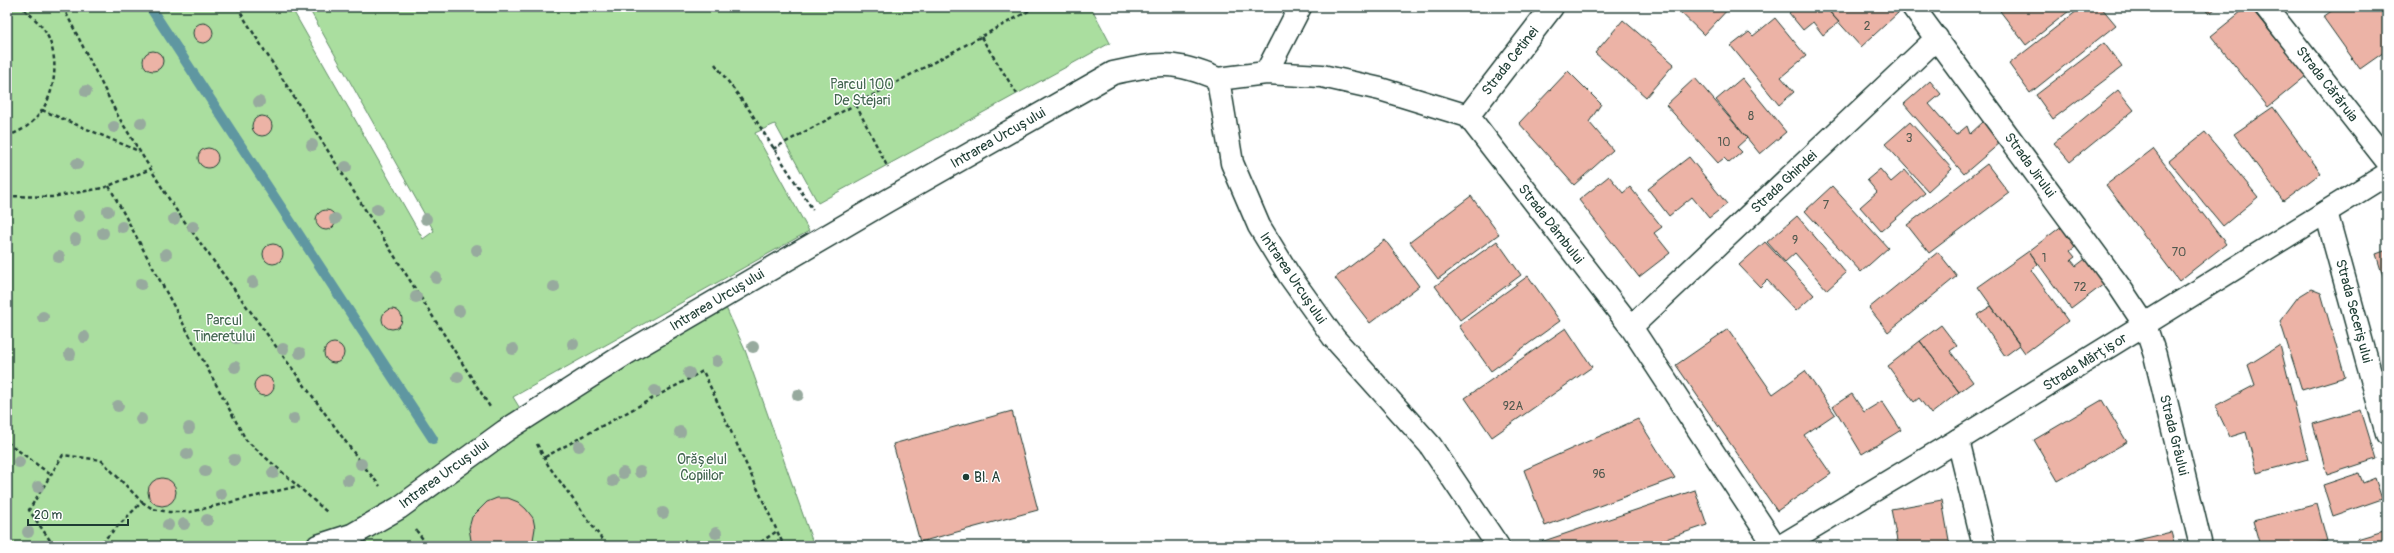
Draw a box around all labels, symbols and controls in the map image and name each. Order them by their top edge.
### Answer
house number: 2 [1864,19,1871,34]
street label: Strada Cetinei [1478,23,1542,99]
street label: Strada Cărăruia [2292,43,2362,125]
park label: Parcul 100 De Stejari [830,76,894,109]
street label: Intrarea Urcușului [948,104,1049,172]
house number: 8 [1748,109,1754,124]
street label: Strada Jirului [2001,129,2059,201]
house number: 3 [1906,131,1913,146]
house number: 10 [1718,135,1730,150]
street label: Strada Ghindei [1747,147,1821,217]
street label: Strada Dâmbului [1515,181,1588,268]
house number: 7 [1823,198,1830,213]
street label: Intrarea Urcușului [1256,229,1330,327]
house number: 9 [1792,233,1798,248]
house number: 70 [2172,245,2186,260]
house number: 1 [2042,251,2046,266]
street label: Strada Secerișului [2332,257,2376,365]
street label: Intrarea Urcușului [667,265,768,335]
house number: 72 [2073,280,2087,295]
park label: Parcul Tineretului [193,312,256,345]
street label: Strada Mărțișor [2040,329,2130,395]
street label: Strada Grâului [2156,393,2192,478]
house number: 92A [1503,399,1524,414]
street label: Intrarea Urcușului [396,435,493,512]
park label: Orășelul Copiilor [677,451,727,484]
house number: 96 [1592,467,1606,482]
place label: Bl. A [974,469,1000,486]
marker: Bl. A [961,472,971,482]
scale bar [28,501,128,527]
text: 20 m [34,508,63,523]

